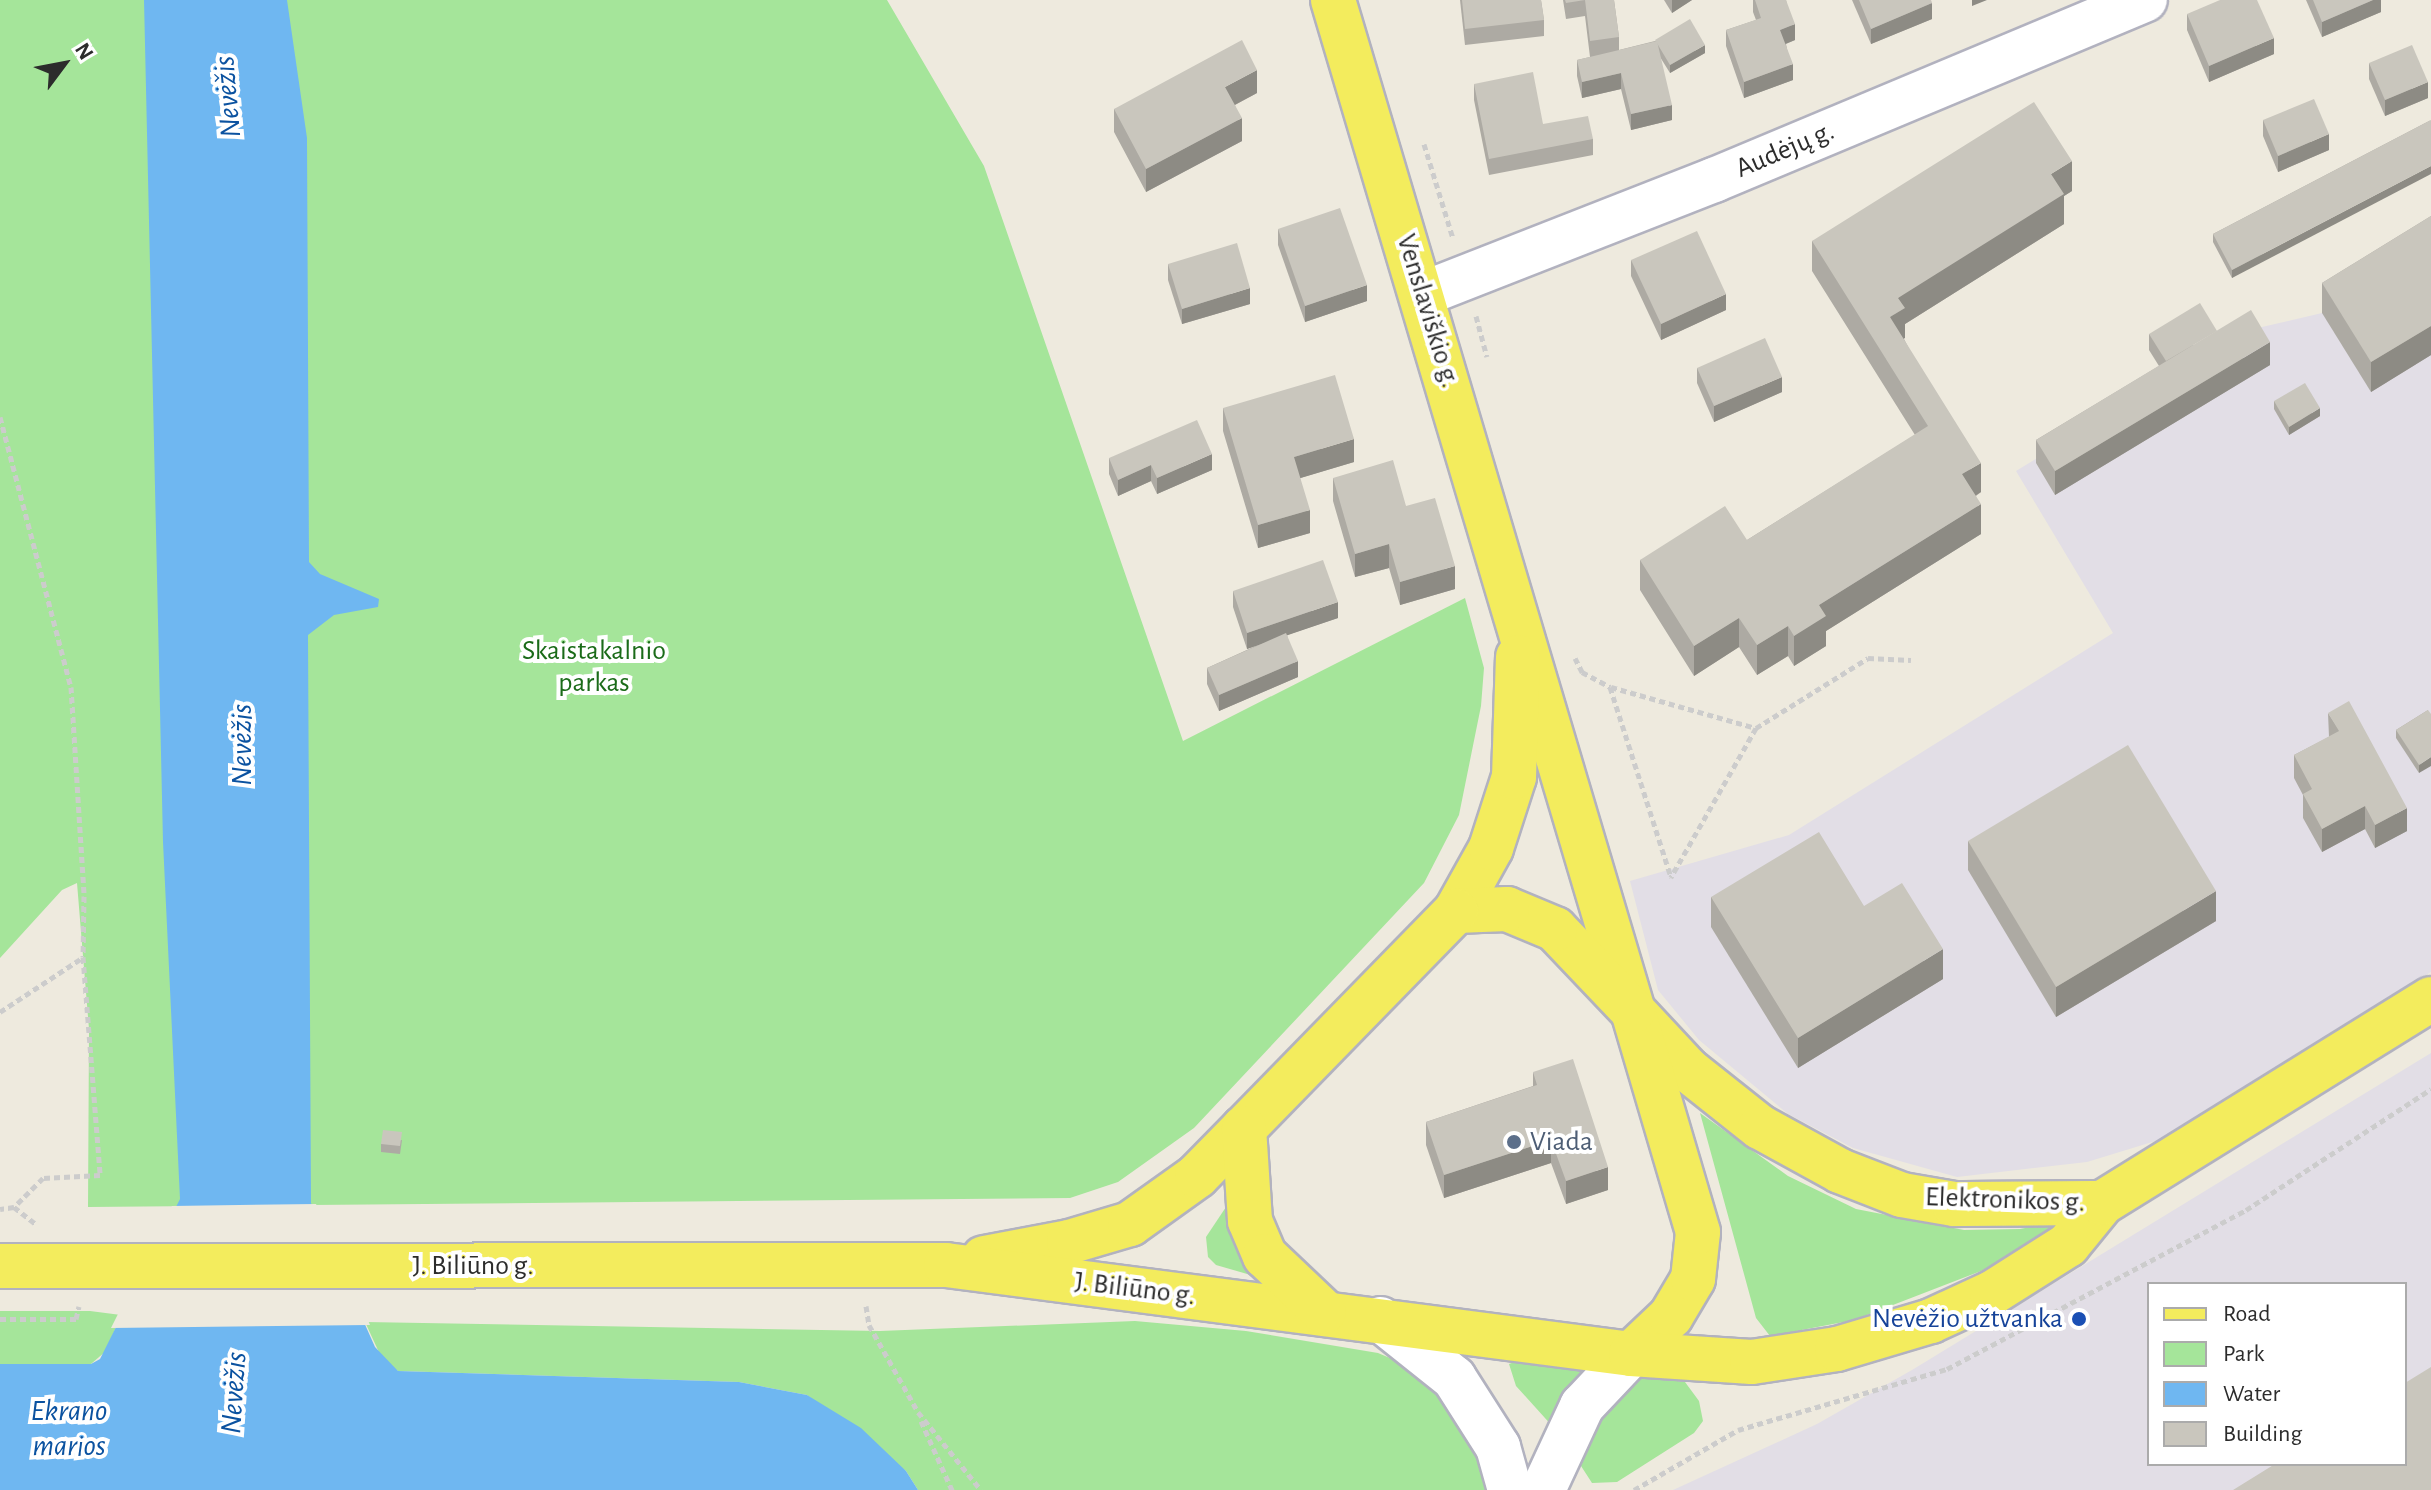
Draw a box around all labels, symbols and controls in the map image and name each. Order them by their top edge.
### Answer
north arrow [24,24,104,104]
text: N [71,39,98,64]
water label: Nevėžis [207,55,249,139]
street label: Audėjų g. [1731,114,1839,186]
street label: Venslaviškio g. [1389,230,1467,392]
park label: Skaistakalnio parkas [522,634,666,700]
water label: Nevėžis [224,704,260,786]
place label: Viada [1530,1125,1593,1159]
marker: Viada [1505,1133,1523,1151]
street label: Elektronikos g. [1925,1180,2085,1220]
street label: J. Biliūno g. [412,1249,534,1283]
street label: J. Biliūno g. [1073,1265,1197,1313]
legend [2147,1282,2407,1466]
place label: Nevėžio užtvanka [1872,1302,2063,1336]
text: Road [2223,1302,2271,1326]
marker: Nevėžio užtvanka [2070,1310,2088,1328]
text: Park [2223,1342,2264,1366]
water label: Nevėžis [213,1351,255,1435]
text: Water [2223,1382,2280,1406]
water label: Ekrano marios [31,1393,107,1464]
text: Building [2223,1422,2302,1446]

